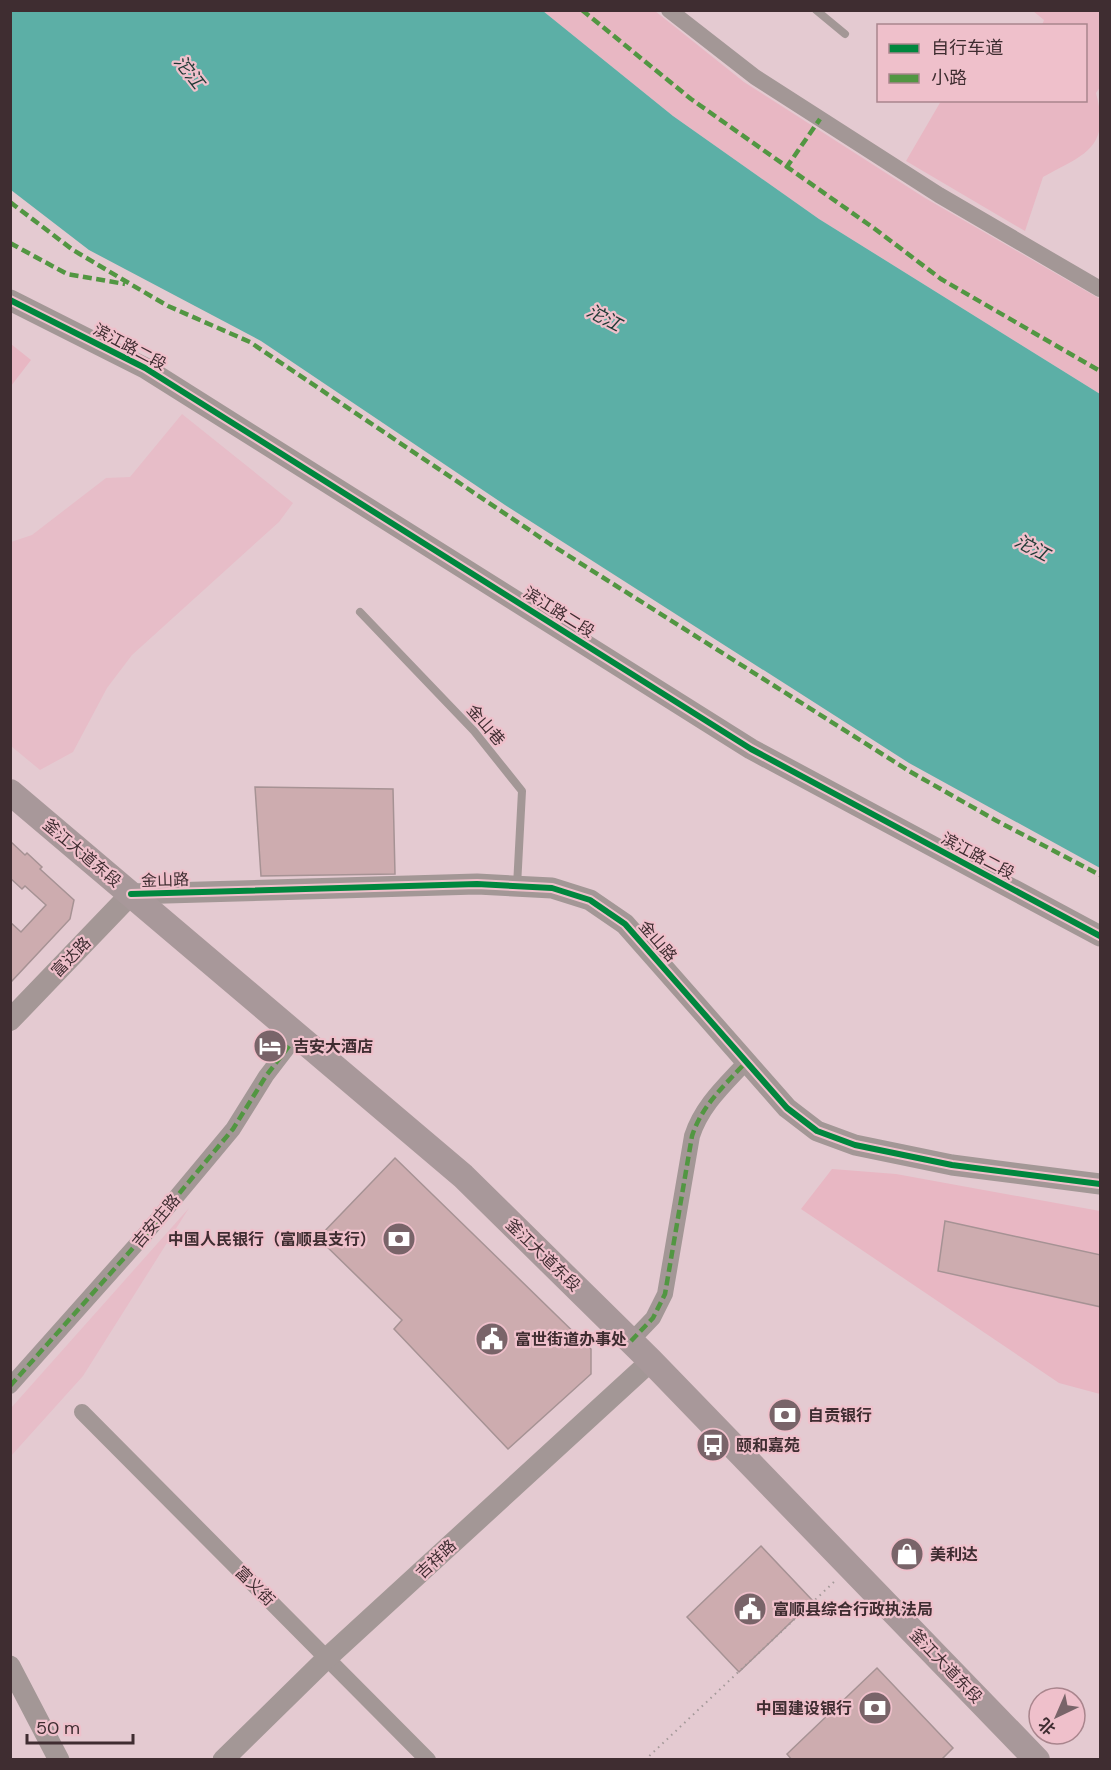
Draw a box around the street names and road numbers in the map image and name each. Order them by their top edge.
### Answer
street label: 滨江路二段 [90,319,170,375]
street label: 滨江路二段 [520,582,598,642]
street label: 金山巷 [462,700,510,750]
street label: 釜江大道东段 [38,814,126,892]
street label: 滨江路二段 [938,828,1018,884]
street label: 金山路 [141,869,189,891]
street label: 金山路 [634,916,682,966]
street label: 富达路 [47,932,95,982]
street label: 吉安庄路 [127,1190,185,1252]
street label: 釜江大道东段 [501,1214,585,1296]
street label: 吉祥路 [411,1535,461,1583]
street label: 富义街 [231,1562,279,1610]
street label: 釜江大道东段 [905,1624,987,1708]

